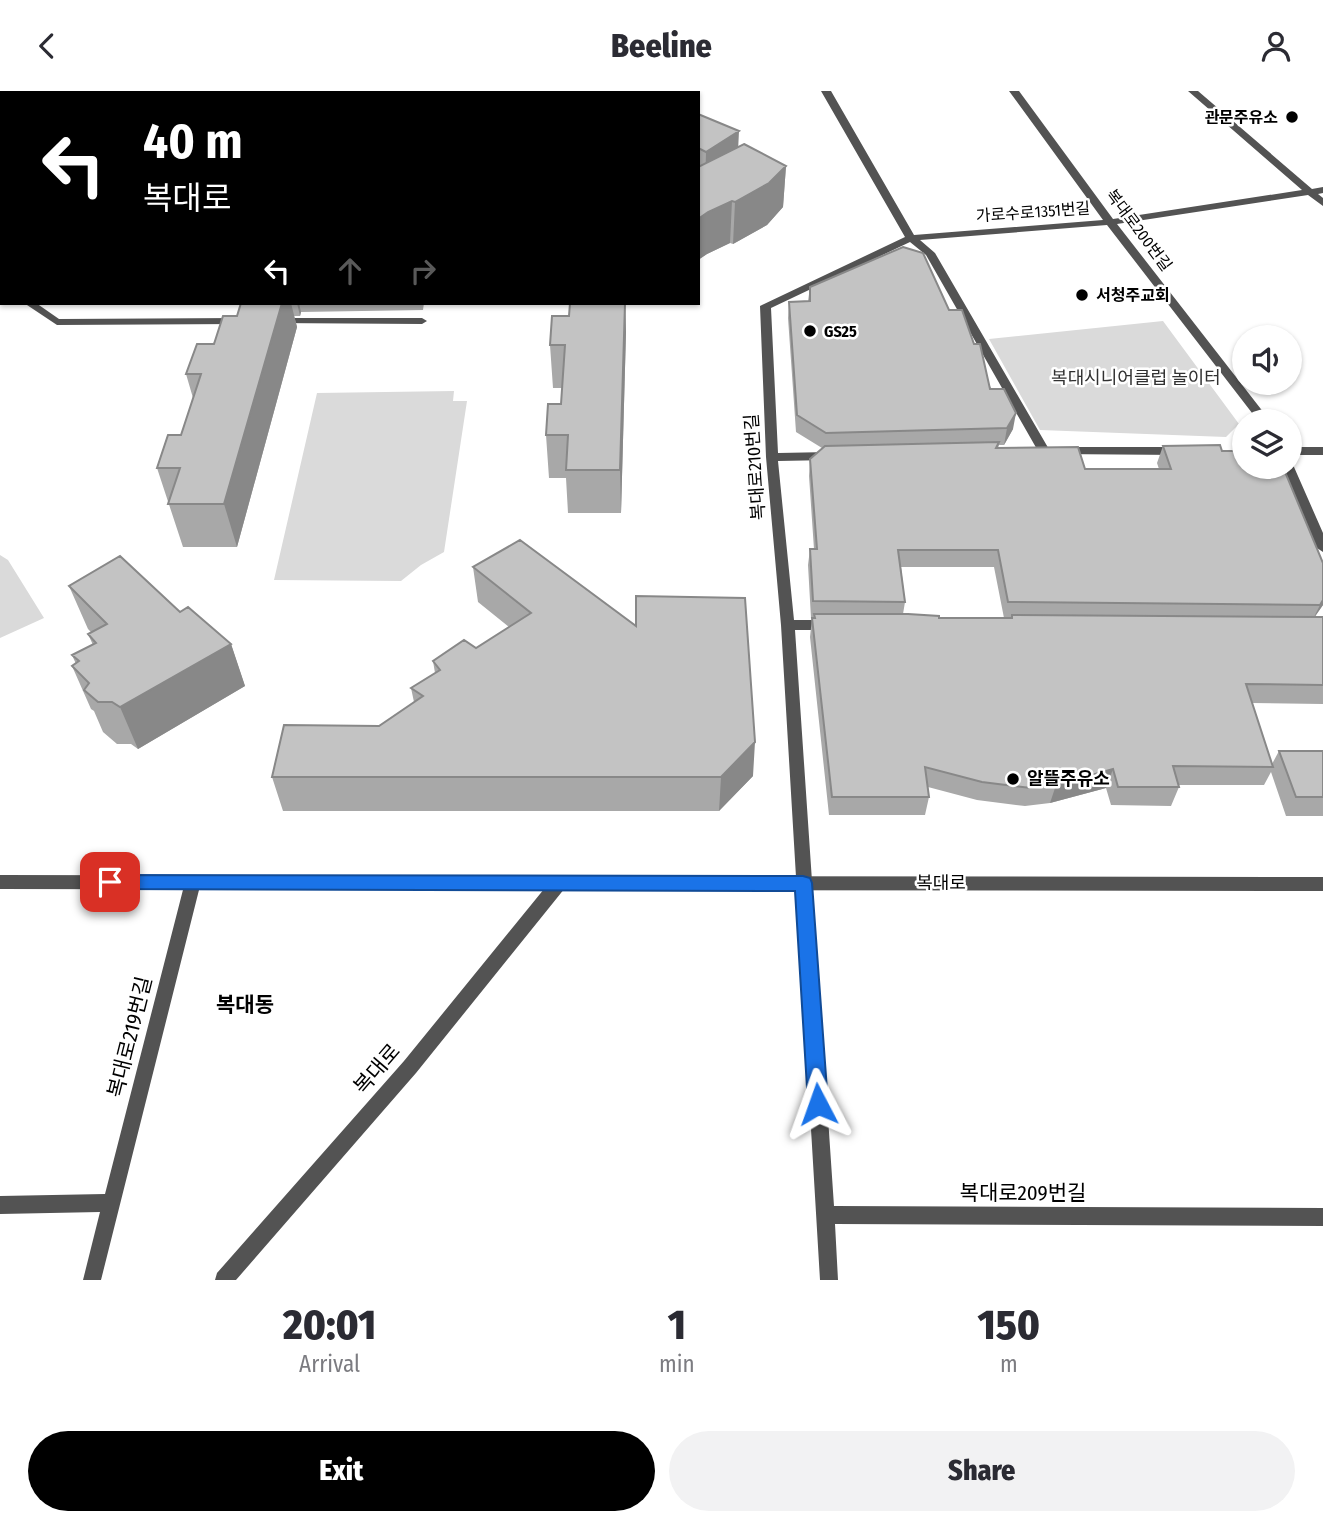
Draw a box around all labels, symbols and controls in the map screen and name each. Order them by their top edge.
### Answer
icon: back [28,27,66,65]
text: Beeline [611,27,712,65]
icon: person [1257,27,1295,65]
place label: 관문주유소 [1204,108,1278,127]
marker: 관문주유소 [1284,109,1300,125]
text: 40 m [143,112,243,171]
icon: left [28,119,119,210]
text: 복대로 [143,179,231,217]
street label: 복대로200번길 [1102,185,1176,275]
street label: 가로수로1351번길 [975,199,1091,225]
icon: left [258,252,296,290]
icon: ahead [331,252,369,290]
icon: right [404,252,442,290]
place label: 서청주교회 [1096,286,1170,305]
marker: 서청주교회 [1074,287,1090,303]
place label: GS25 [824,322,857,341]
marker: GS25 [802,323,818,339]
map controls [1232,325,1302,479]
button: sound [1232,325,1302,395]
park label: 복대시니어클럽 놀이터 [1051,367,1221,389]
button: layers [1232,409,1302,479]
street label: 복대로210번길 [740,413,770,521]
place label: 알뜰주유소 [1027,768,1110,790]
marker: 알뜰주유소 [1005,771,1021,787]
pin [80,852,140,912]
icon: arrive [91,863,129,901]
street label: 복대로 [916,872,966,894]
street label: 복대로219번길 [102,974,158,1100]
district label: 복대동 [216,992,274,1018]
street label: 복대로 [348,1039,406,1099]
position arrow [781,1067,855,1141]
street label: 복대로209번길 [960,1180,1086,1206]
text: 20:01 [283,1300,376,1350]
text: 1 [668,1300,686,1350]
text: 150 [978,1300,1040,1350]
text: Arrival [299,1350,360,1378]
text: min [659,1350,695,1378]
text: m [1000,1350,1018,1378]
button: Exit [28,1431,655,1511]
button: Share [669,1431,1295,1511]

